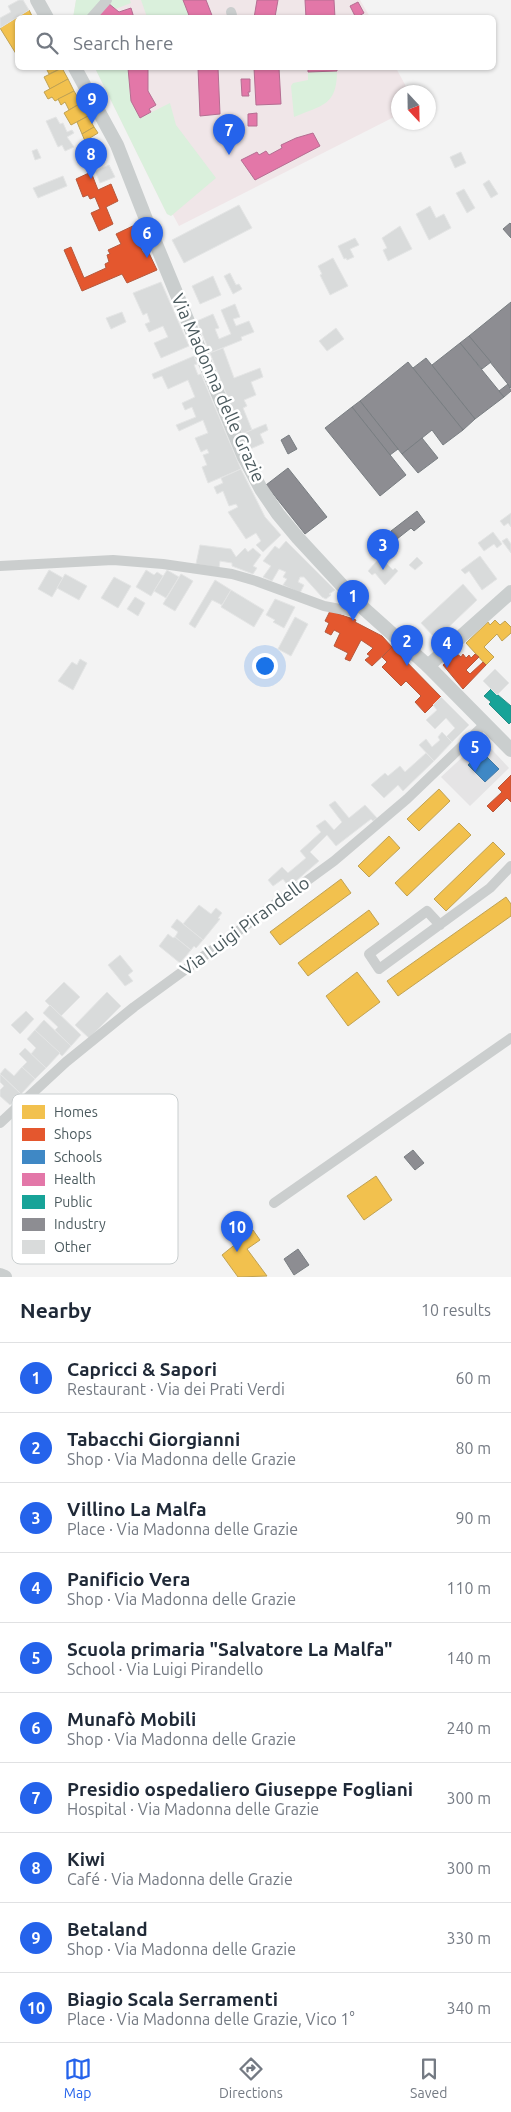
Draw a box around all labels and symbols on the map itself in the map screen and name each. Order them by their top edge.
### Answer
pin: 9 [76,83,108,124]
north arrow [391,85,436,130]
pin: 7 [213,114,245,155]
pin: 8 [75,138,107,179]
pin: 6 [131,217,163,258]
street label: Via Madonna delle Grazie [168,290,270,485]
pin: 3 [367,529,399,570]
pin: 1 [337,580,369,621]
pin: 2 [391,625,423,666]
pin: 4 [431,627,463,668]
your location [252,653,278,679]
pin: 5 [459,731,491,772]
street label: Via Luigi Pirandello [176,872,313,979]
legend [12,1094,178,1264]
text: Homes [54,1104,98,1120]
text: Shops [54,1126,92,1142]
text: Schools [54,1149,102,1165]
text: Health [54,1171,96,1187]
text: Public [54,1194,93,1210]
pin: 10 [221,1211,253,1252]
text: Industry [54,1216,106,1232]
text: Other [54,1239,92,1255]

